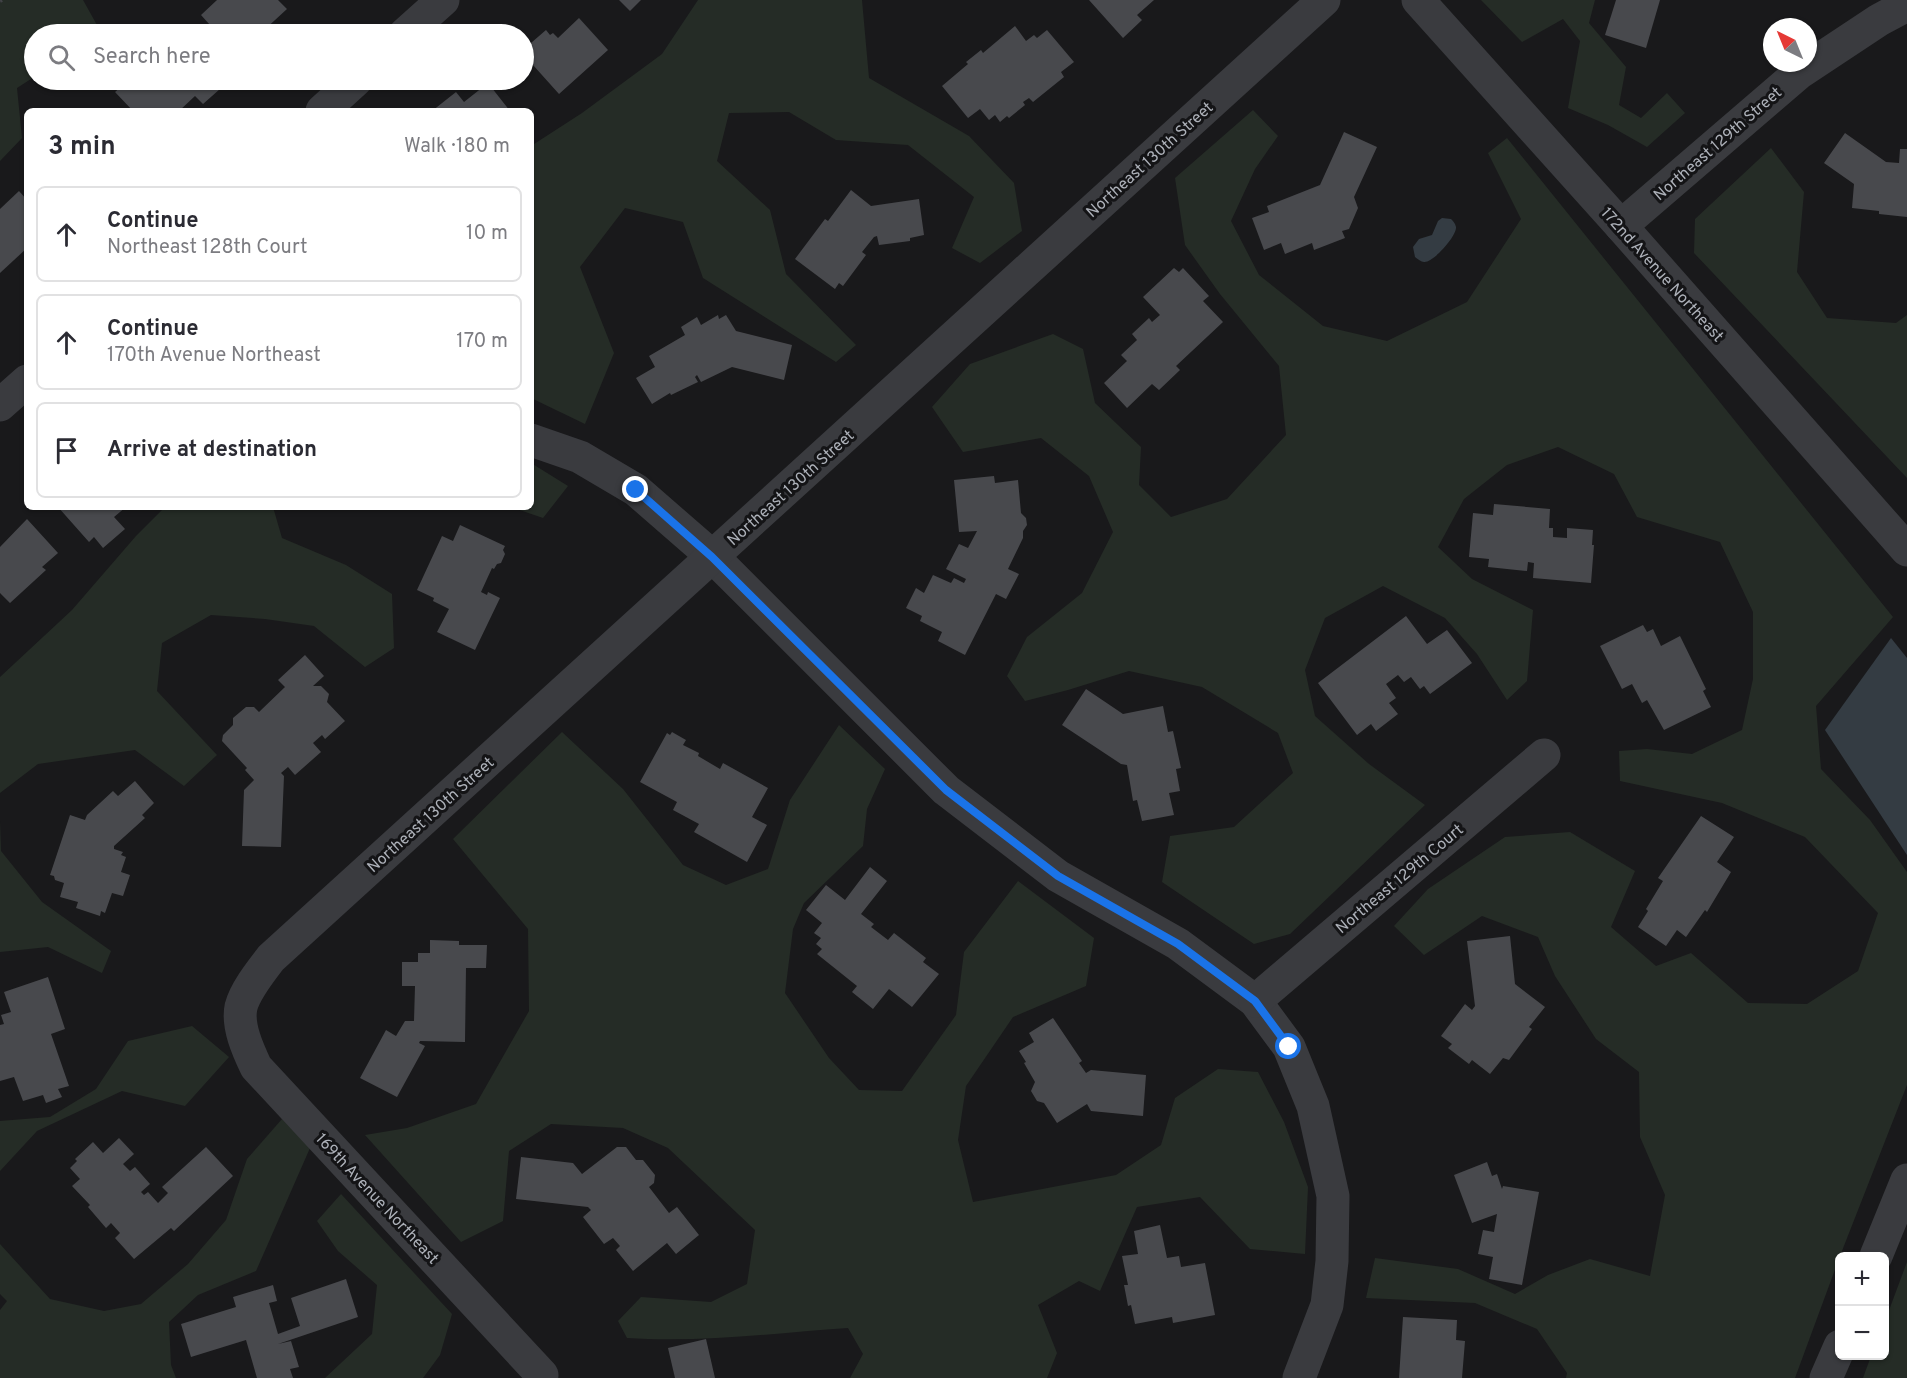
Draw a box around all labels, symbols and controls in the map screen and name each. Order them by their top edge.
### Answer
north arrow [1763,18,1817,72]
search box [24,24,534,90]
icon: search [45,41,78,74]
text: Search here [93,44,211,71]
street label: Northeast 129th Street [1650,83,1787,206]
street label: Northeast 130th Street [1083,98,1218,223]
text: 3 min [48,131,116,164]
text: Walk · 180 m [404,134,510,160]
street label: 172nd Avenue Northeast [1596,204,1727,347]
text: Continue [107,208,198,235]
icon: ahead [50,218,83,251]
text: 10 m [466,221,508,247]
text: Northeast 128th Court [107,235,308,261]
text: Continue [107,316,198,343]
icon: ahead [50,326,83,359]
text: 170 m [456,329,508,355]
text: 170th Avenue Northeast [107,343,321,369]
street label: Northeast 130th Street [724,426,859,551]
icon: arrive [50,434,83,467]
text: Arrive at destination [107,437,317,464]
route end [622,476,648,502]
street label: Northeast 130th Street [364,753,499,878]
street label: Northeast 129th Court [1332,820,1468,939]
route start [1275,1033,1301,1059]
street label: 169th Avenue Northeast [311,1130,442,1269]
map controls [1835,1252,1889,1360]
button: + [1835,1252,1889,1306]
button: − [1835,1306,1889,1360]

